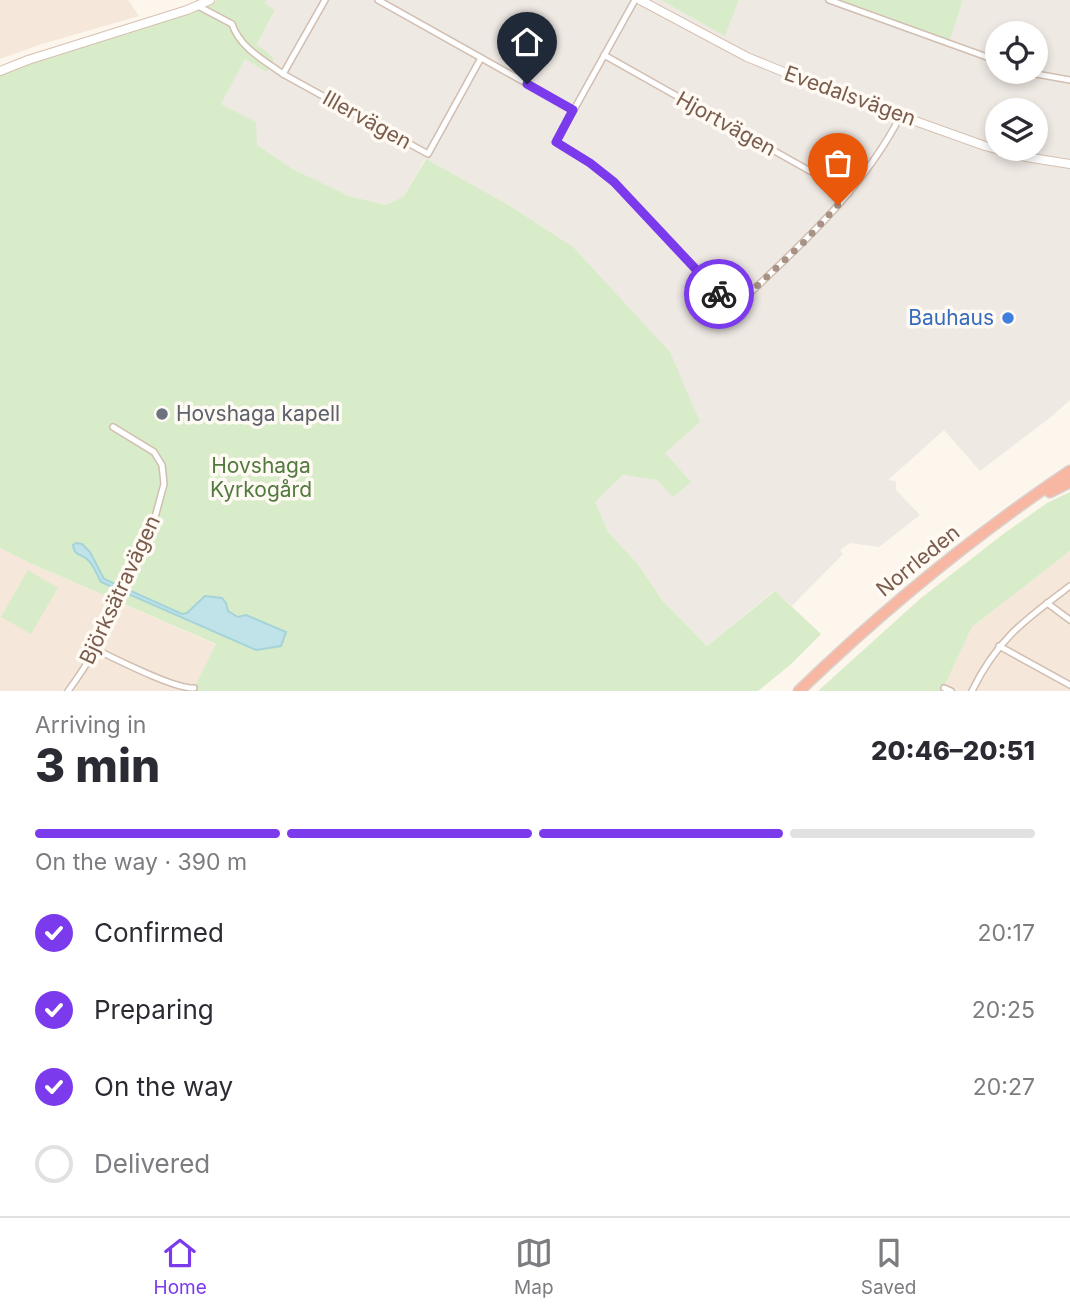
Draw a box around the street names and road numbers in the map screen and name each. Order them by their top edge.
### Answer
street label: Evedalsvägen [781,60,919,131]
street label: Illervägen [319,85,416,154]
street label: Hjortvägen [672,86,780,161]
street label: Björksätravägen [74,511,165,668]
street label: Norrleden [871,520,964,602]

